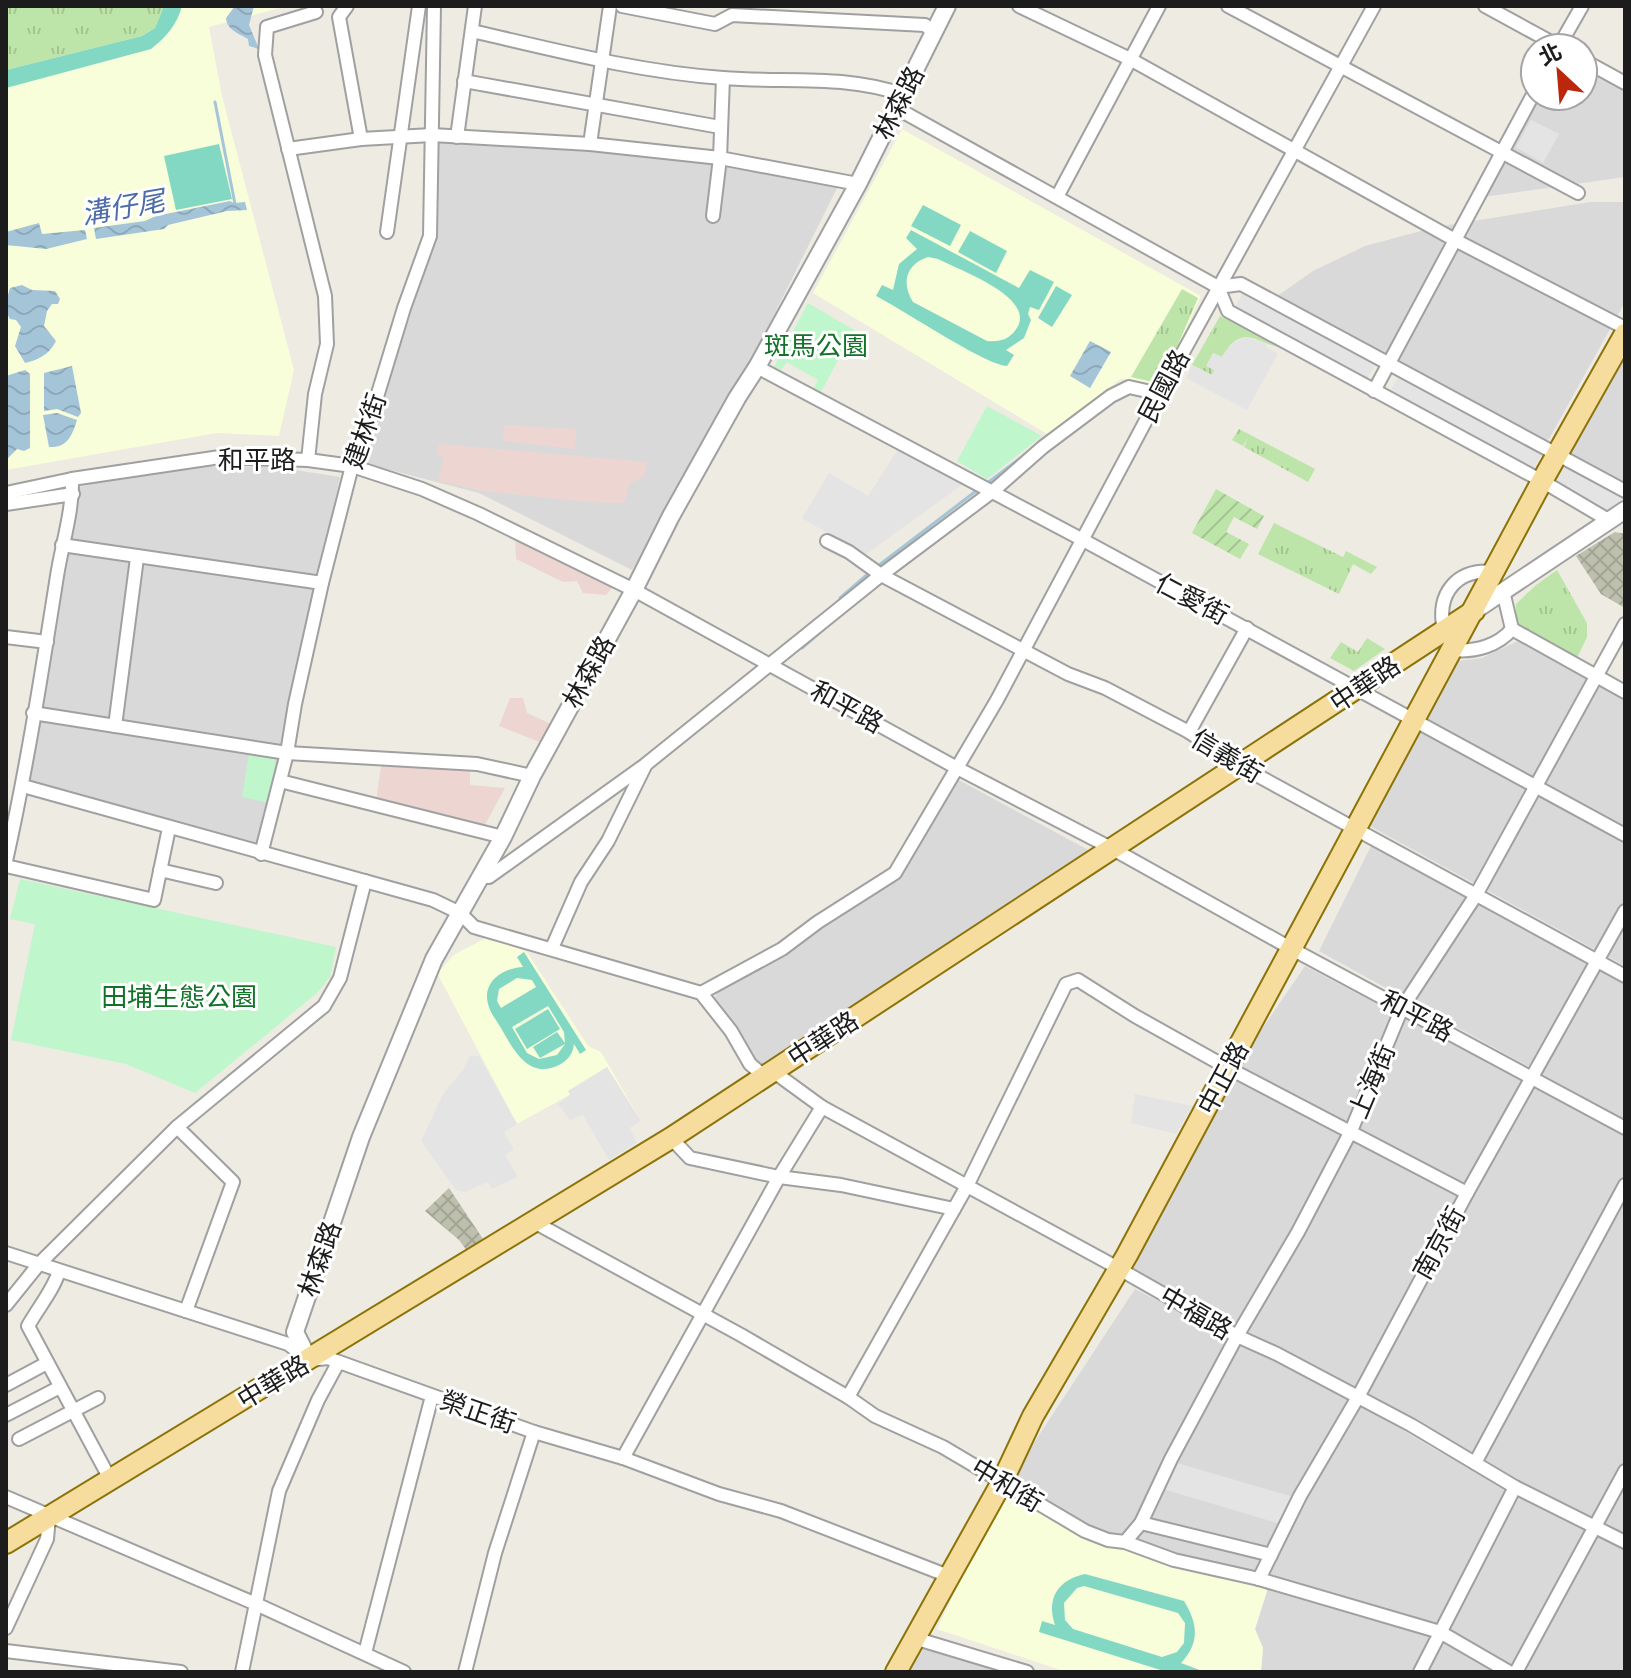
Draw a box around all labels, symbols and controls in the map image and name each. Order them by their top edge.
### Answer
north arrow [1519,32,1599,112]
text: 北 [1535,38,1566,71]
street label: 林森路 [868,61,930,145]
water label: 溝仔尾 [79,183,170,231]
park label: 斑馬公園 [764,331,868,361]
street label: 民國路 [1132,345,1196,427]
street label: 建林街 [338,389,392,473]
street label: 和平路 [218,445,296,475]
street label: 仁愛街 [1151,567,1233,631]
street label: 林森路 [557,631,621,713]
street label: 中華路 [1324,650,1406,718]
street label: 和平路 [806,675,888,739]
street label: 信義街 [1186,723,1268,789]
park label: 田埔生態公園 [101,982,257,1012]
street label: 和平路 [1376,984,1458,1048]
street label: 中華路 [782,1005,864,1073]
street label: 中正路 [1191,1037,1255,1119]
street label: 上海街 [1343,1039,1401,1123]
street label: 南京街 [1407,1202,1471,1284]
street label: 林森路 [293,1217,347,1301]
street label: 中福路 [1155,1281,1237,1345]
street label: 中華路 [232,1349,314,1415]
street label: 榮正街 [436,1385,520,1439]
street label: 中和街 [966,1452,1048,1518]

